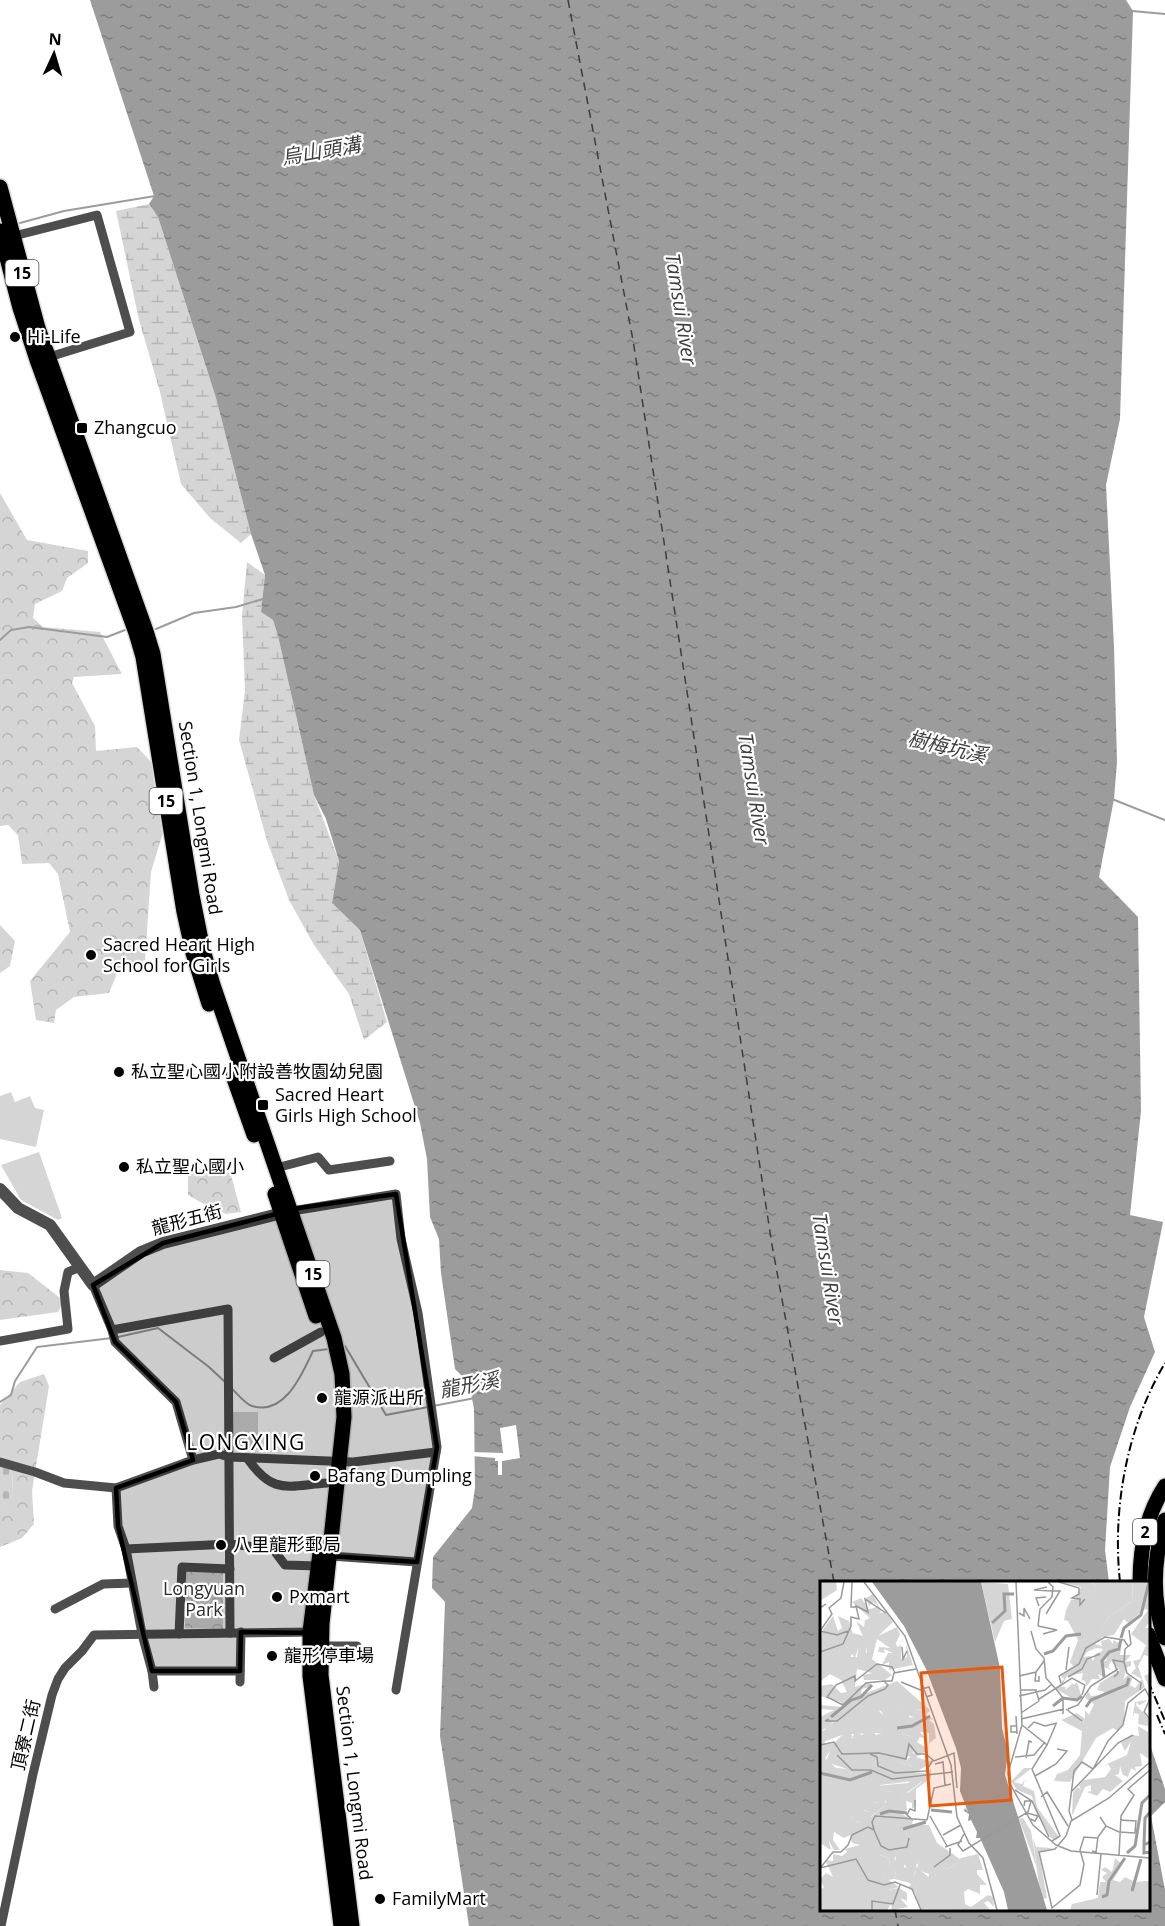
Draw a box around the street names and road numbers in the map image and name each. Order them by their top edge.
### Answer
road number: 15 [5,260,38,286]
street label: Section 1, Longmi Road [174,719,228,916]
road number: 15 [150,788,182,814]
street label: 龍形五街 [149,1198,225,1240]
road number: 15 [296,1261,330,1287]
road number: 2 [1133,1519,1157,1545]
street label: Section 1, Longmi Road [331,1684,379,1881]
street label: 頂寮二街 [5,1697,45,1773]

